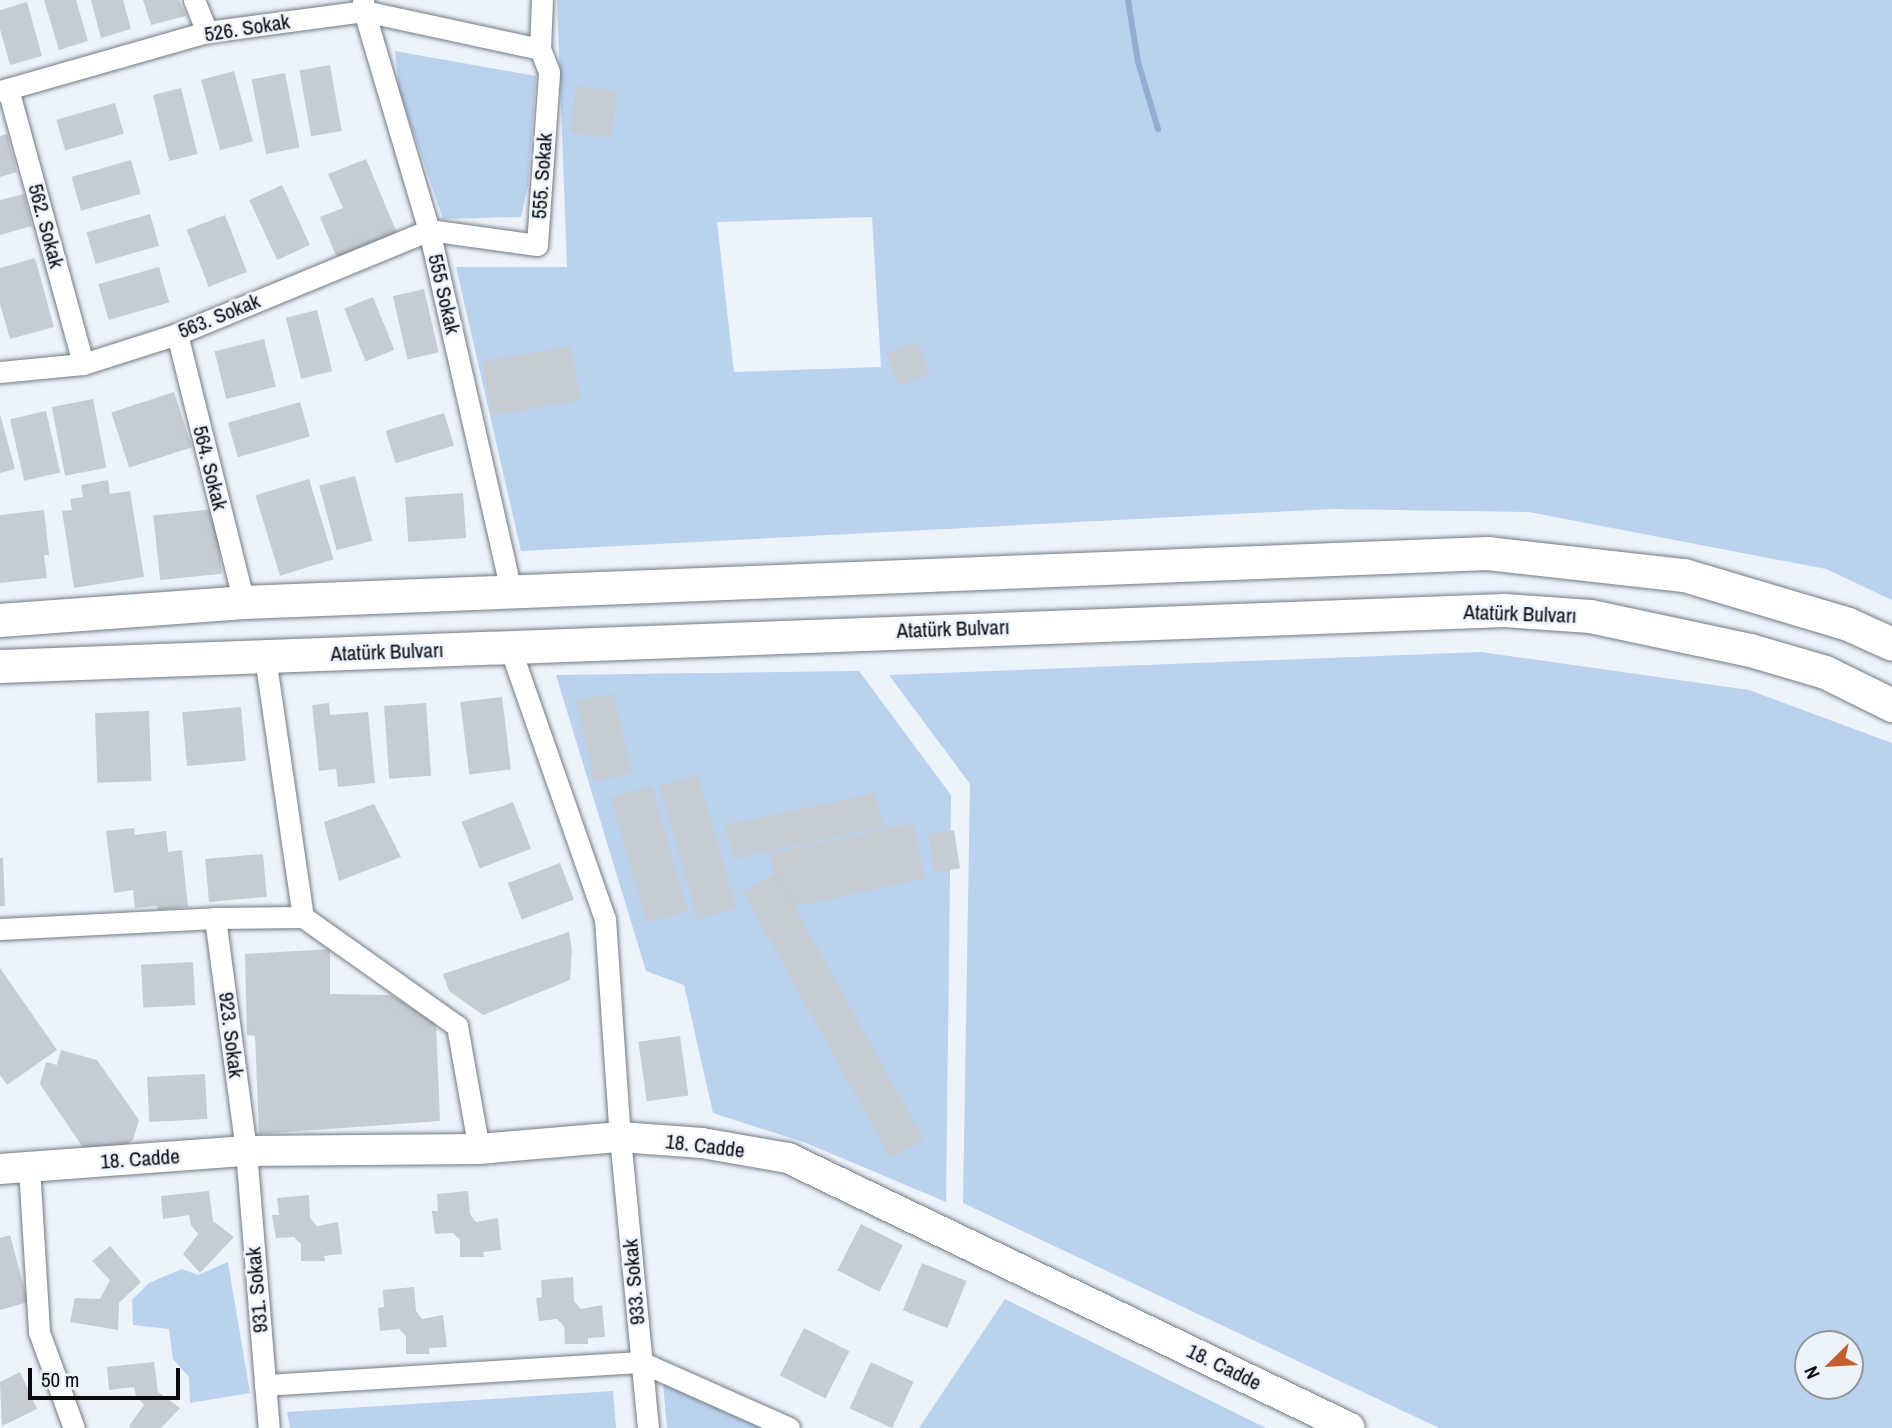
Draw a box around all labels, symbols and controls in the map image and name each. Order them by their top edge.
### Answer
street label: 526. Sokak [202,9,292,47]
street label: 555. Sokak [526,132,558,220]
street label: 562. Sokak [23,181,69,271]
street label: 555 Sokak [423,252,465,336]
street label: 563. Sokak [174,288,264,344]
street label: 564. Sokak [187,423,233,513]
street label: Atatürk Bulvarı [1463,599,1577,629]
street label: Atatürk Bulvarı [896,614,1010,644]
street label: Atatürk Bulvarı [330,637,444,667]
street label: 923. Sokak [213,991,249,1079]
street label: 18. Cadde [664,1129,746,1163]
street label: 18. Cadde [99,1144,181,1174]
street label: 933. Sokak [618,1238,650,1326]
street label: 931. Sokak [241,1246,273,1334]
north arrow [1794,1330,1864,1400]
street label: 18. Cadde [1183,1338,1265,1396]
scale bar [32,1354,184,1398]
text: N [1797,1362,1826,1383]
text: 50 m [41,1365,79,1394]

